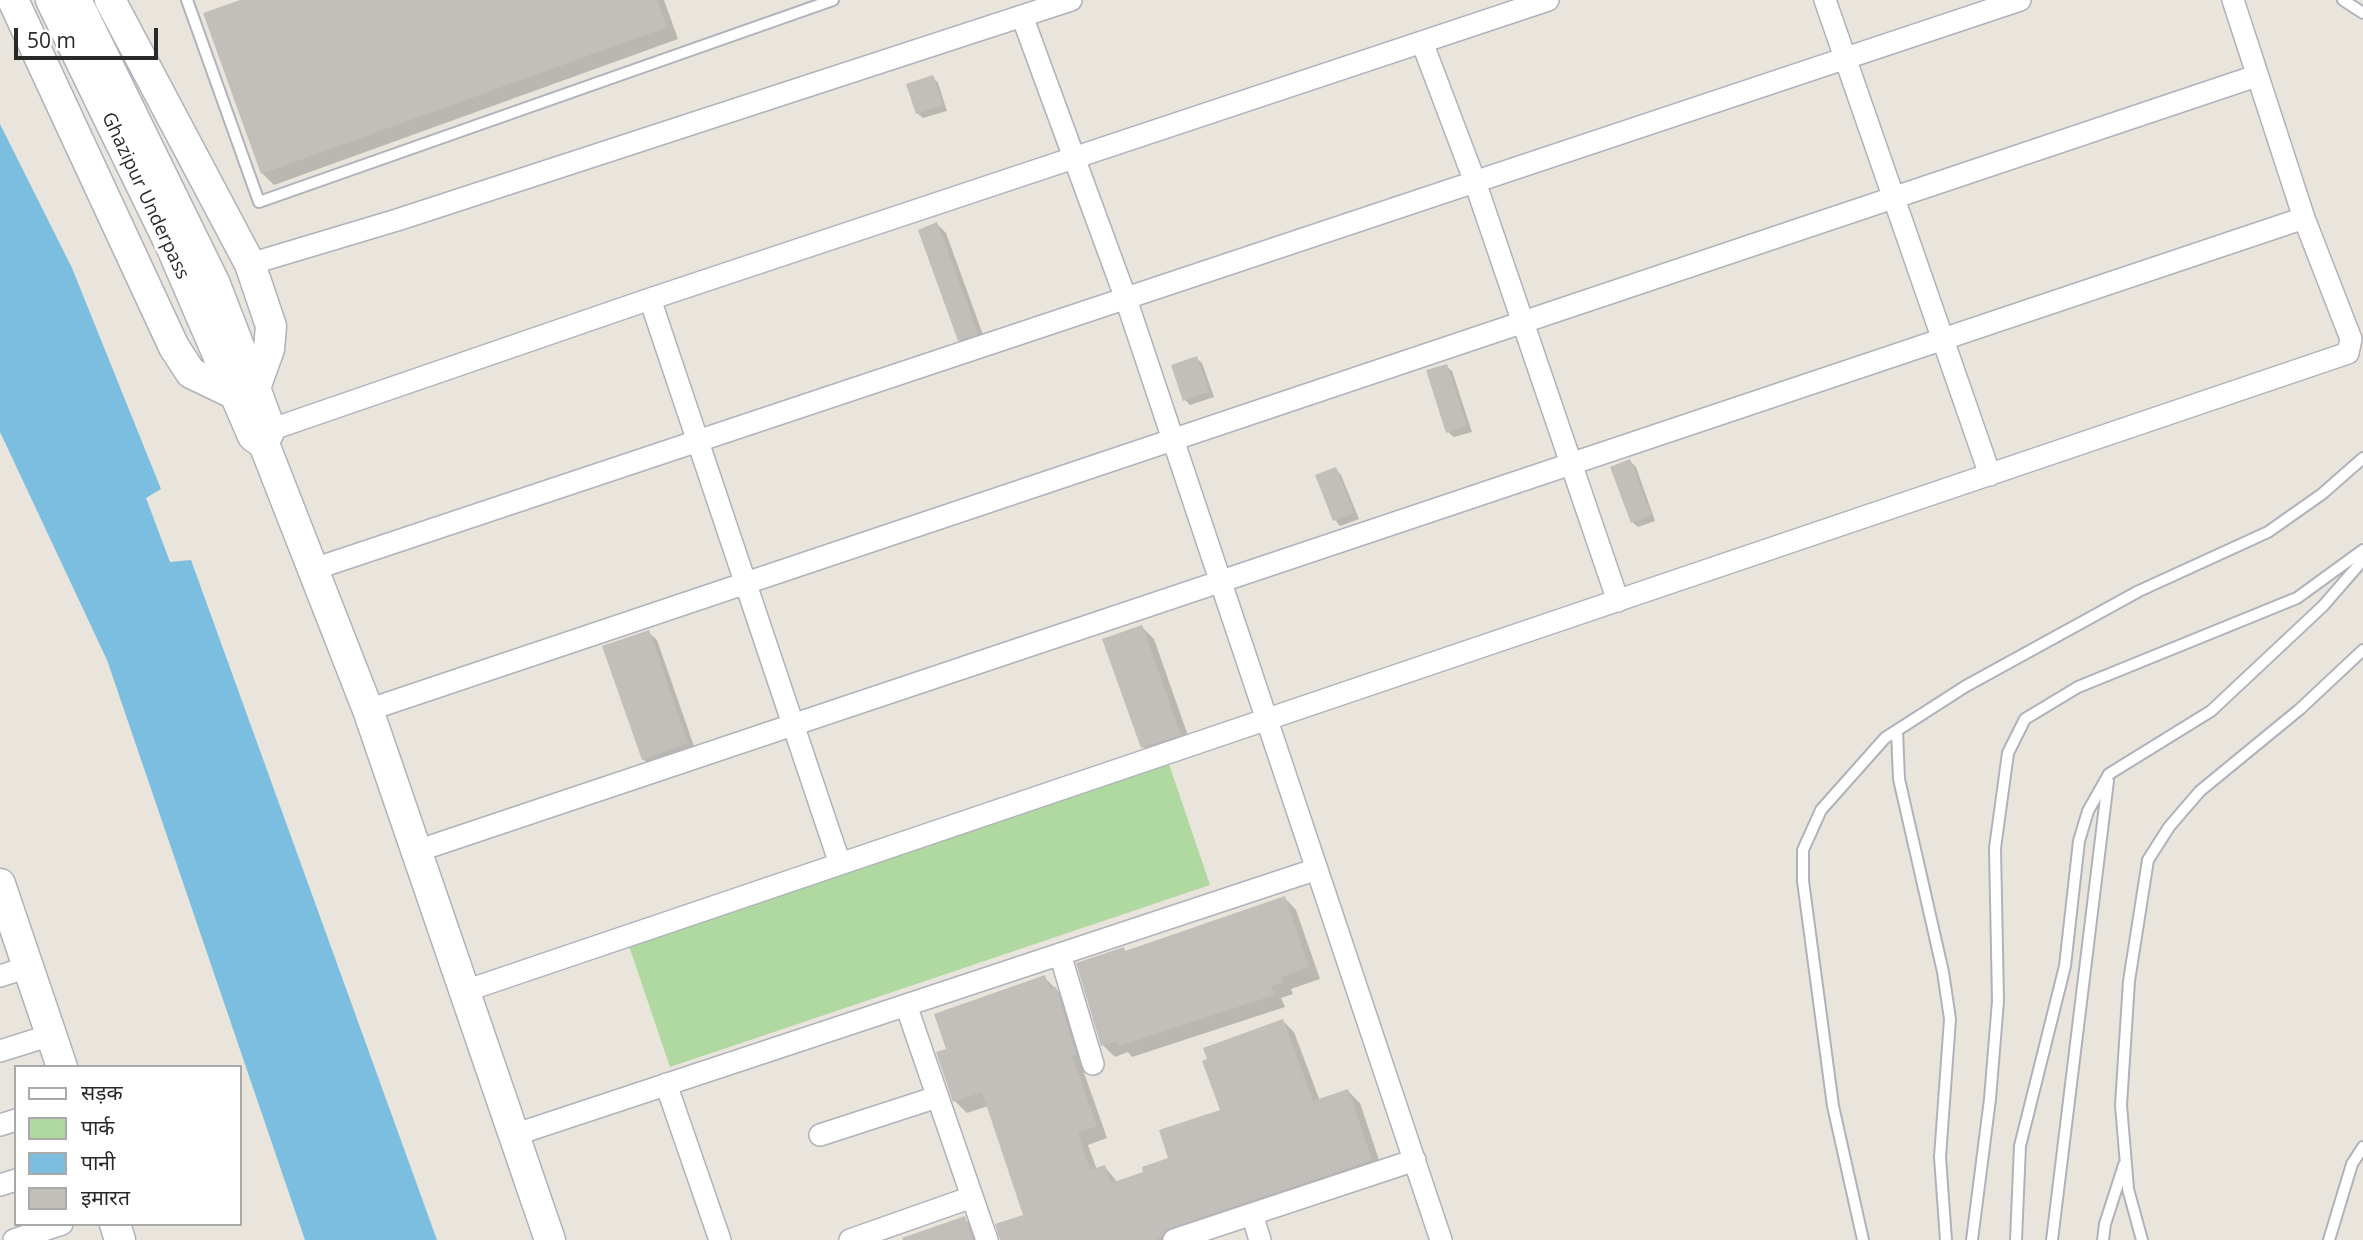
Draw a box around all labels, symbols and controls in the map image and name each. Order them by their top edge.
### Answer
scale bar [18,14,161,58]
text: 50 m [27,26,76,54]
street label: Ghazipur Underpass [96,109,194,283]
legend [14,1065,242,1226]
text: सड़क [81,1078,123,1106]
text: पार्क [81,1113,115,1141]
text: पानी [81,1148,115,1176]
text: इमारत [81,1183,130,1211]

